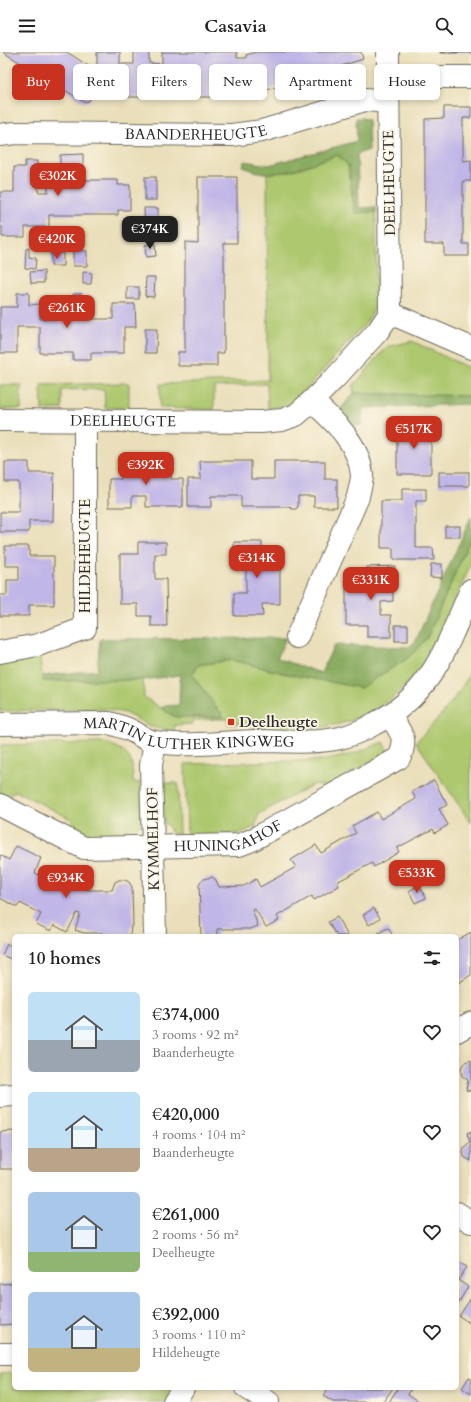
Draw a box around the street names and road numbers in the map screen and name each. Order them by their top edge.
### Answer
street label: BAANDERHEUGTE [125,120,269,145]
street label: DEELHEUGTE [378,130,400,236]
street label: DEELHEUGTE [70,411,176,431]
street label: HILDEHEUGTE [75,499,95,613]
street label: MARTIN LUTHER KINGWEG [83,713,295,754]
street label: KYMMELHOF [142,787,164,891]
street label: HUNINGAHOF [173,815,285,856]

